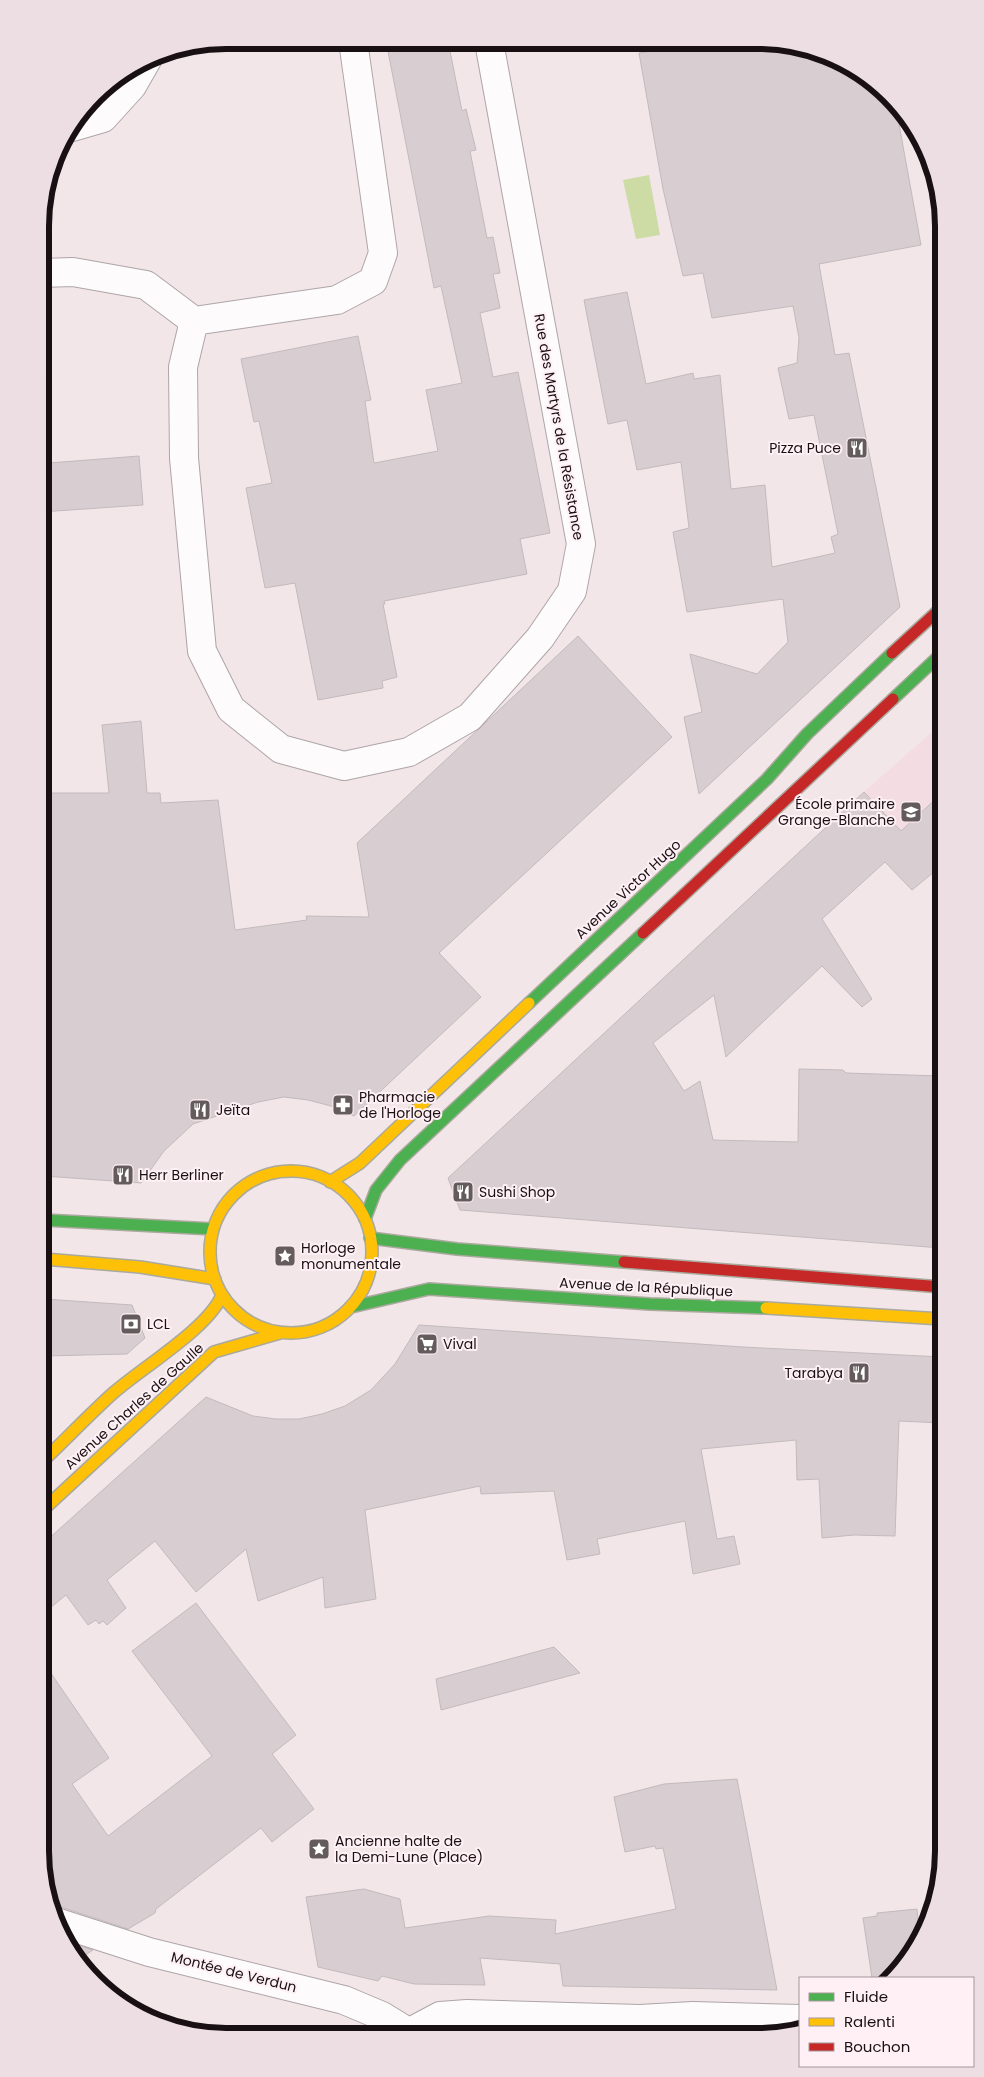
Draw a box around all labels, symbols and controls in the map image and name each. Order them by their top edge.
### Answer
street label: Rue des Martyrs de la Résistance [529,312,589,542]
restaurant icon: Pizza Puce [845,436,869,460]
place label: Pizza Puce [769,438,841,458]
place label: École primaire Grange-Blanche [778,794,895,830]
school or university icon: École primaire Grange-Blanche [899,800,923,824]
street label: Avenue Victor Hugo [571,835,685,943]
place label: Pharmacie de l'Horloge [359,1087,441,1123]
pharmacy icon: Pharmacie de l'Horloge [331,1093,355,1117]
restaurant icon: Jeïta [188,1098,212,1122]
place label: Jeïta [216,1100,250,1120]
restaurant icon: Herr Berliner [111,1163,135,1187]
place label: Herr Berliner [139,1165,224,1185]
restaurant icon: Sushi Shop [451,1180,475,1204]
place label: Sushi Shop [479,1182,555,1202]
place label: Horloge monumentale [301,1238,401,1274]
place icon: Horloge monumentale [273,1244,297,1268]
street label: Avenue de la République [559,1272,734,1302]
bank icon: LCL [119,1312,143,1336]
place label: LCL [147,1314,170,1334]
supermarket icon: Vival [415,1332,439,1356]
place label: Vival [443,1334,477,1354]
street label: Avenue Charles de Gaulle [60,1338,208,1474]
restaurant icon: Tarabya [847,1361,871,1385]
place label: Tarabya [784,1363,843,1383]
place label: Ancienne halte de la Demi-Lune (Place) [335,1831,483,1867]
place icon: Ancienne halte de la Demi-Lune (Place) [307,1837,331,1861]
street label: Montée de Verdun [169,1947,299,1997]
legend [799,1977,974,2067]
text: Fluide [844,1986,888,2007]
text: Ralenti [844,2011,895,2032]
text: Bouchon [844,2036,910,2057]

